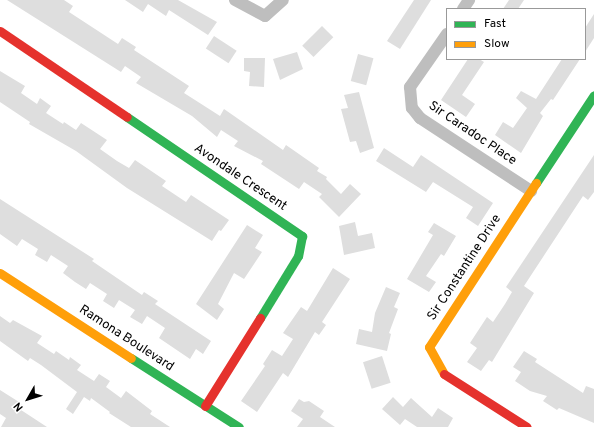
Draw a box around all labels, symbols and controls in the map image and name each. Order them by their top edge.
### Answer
legend [446,8,586,60]
text: Fast [484,16,506,32]
text: Slow [484,36,510,52]
street label: Sir Caradoc Place [425,99,519,169]
street label: Avondale Crescent [191,141,289,215]
street label: Sir Constantine Drive [425,212,505,324]
street label: Ramona Boulevard [76,303,176,375]
north arrow [8,379,48,419]
text: N [11,399,27,414]

